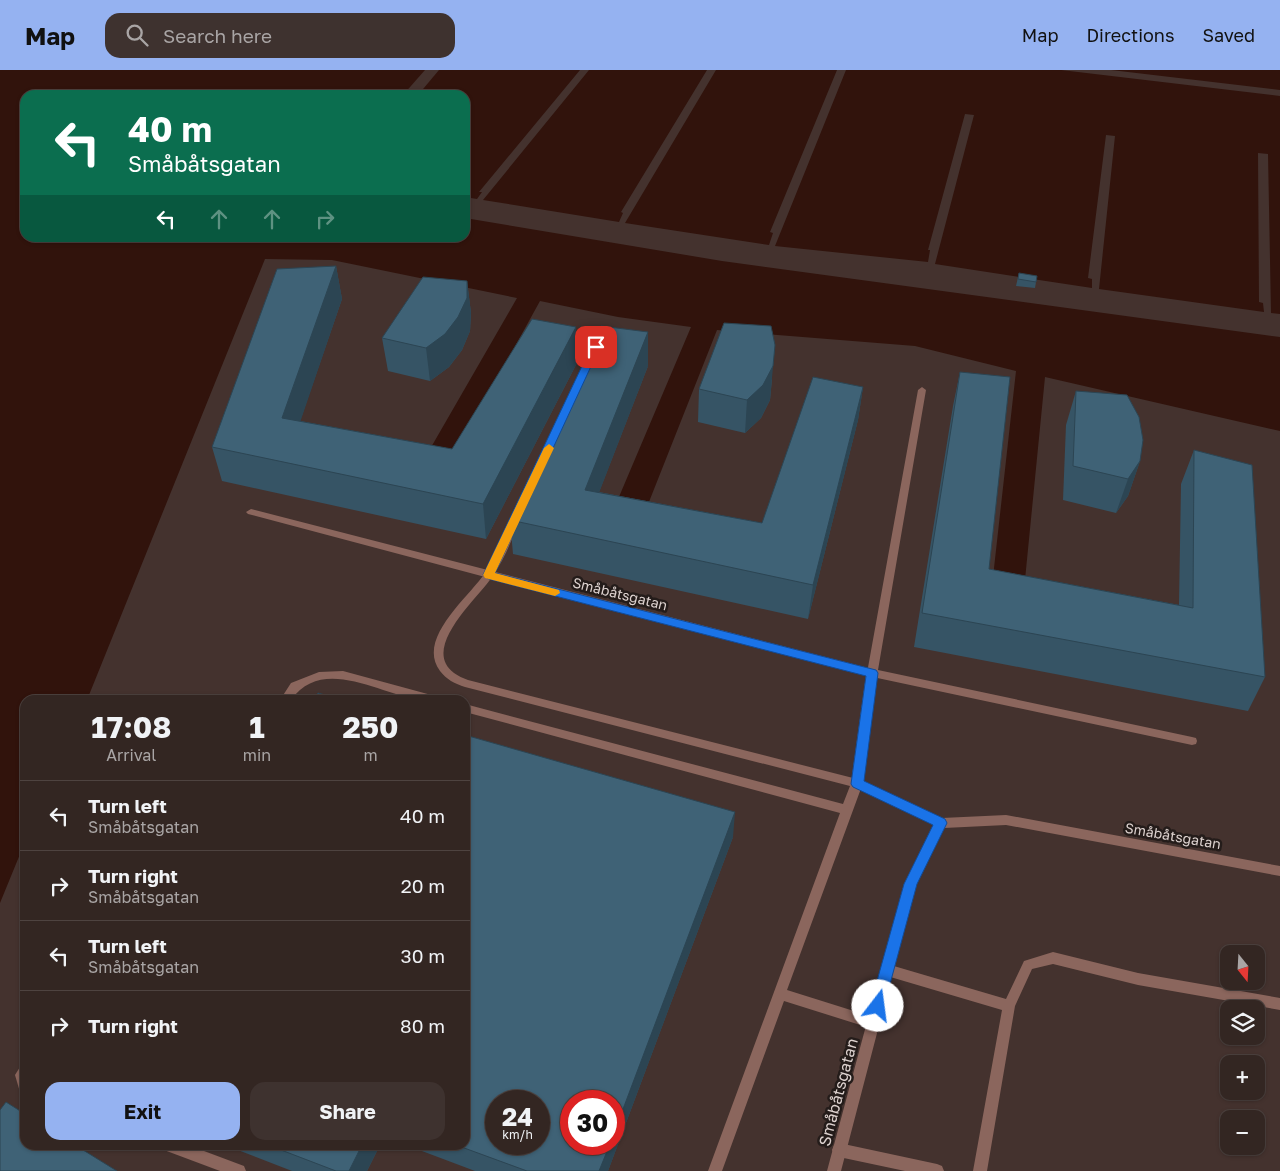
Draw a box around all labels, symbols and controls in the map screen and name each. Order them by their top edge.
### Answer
search box [105,13,455,58]
text: Map [25,21,75,50]
icon: search [123,21,151,49]
text: Search here [163,24,272,47]
text: Map [1022,24,1058,46]
text: Directions [1086,24,1174,46]
text: Saved [1202,24,1255,46]
text: 40 m [128,108,212,150]
icon: left [45,110,110,175]
text: Småbåtsgatan [128,150,281,177]
icon: left [152,205,180,233]
icon: ahead [205,205,233,233]
icon: ahead [258,205,286,233]
icon: right [311,205,339,233]
pin [575,326,617,368]
icon: arrive [582,333,610,361]
street label: Småbåtsgatan [571,574,669,614]
text: 17:08 [91,709,171,745]
text: 1 [249,709,265,745]
text: 250 [342,709,399,745]
text: Arrival [106,745,156,765]
text: min [243,745,271,765]
text: m [363,745,378,765]
text: Turn left [88,794,167,817]
icon: left [45,802,73,830]
text: 40 m [400,804,445,827]
text: Småbåtsgatan [88,817,199,837]
street label: Småbåtsgatan [1124,819,1222,852]
text: Turn right [88,864,178,887]
icon: right [45,872,73,900]
text: 20 m [401,874,445,897]
text: Småbåtsgatan [88,887,199,907]
text: Turn left [88,934,167,957]
icon: left [45,942,73,970]
text: 30 m [401,944,445,967]
north arrow [1220,945,1265,990]
map controls [1220,945,1265,1155]
text: Småbåtsgatan [88,957,199,977]
position arrow [851,979,903,1031]
button: layers [1220,1000,1265,1045]
icon: right [45,1012,73,1040]
text: Turn right [88,1014,178,1037]
text: 80 m [400,1014,445,1037]
street label: Småbåtsgatan [814,1036,862,1148]
button: + [1220,1055,1265,1100]
button: Exit [45,1082,240,1140]
button: Share [250,1082,445,1140]
speed limit sign: 30 [560,1090,625,1155]
text: 24 [502,1101,533,1132]
button: − [1220,1110,1265,1155]
text: km/h [502,1127,533,1142]

